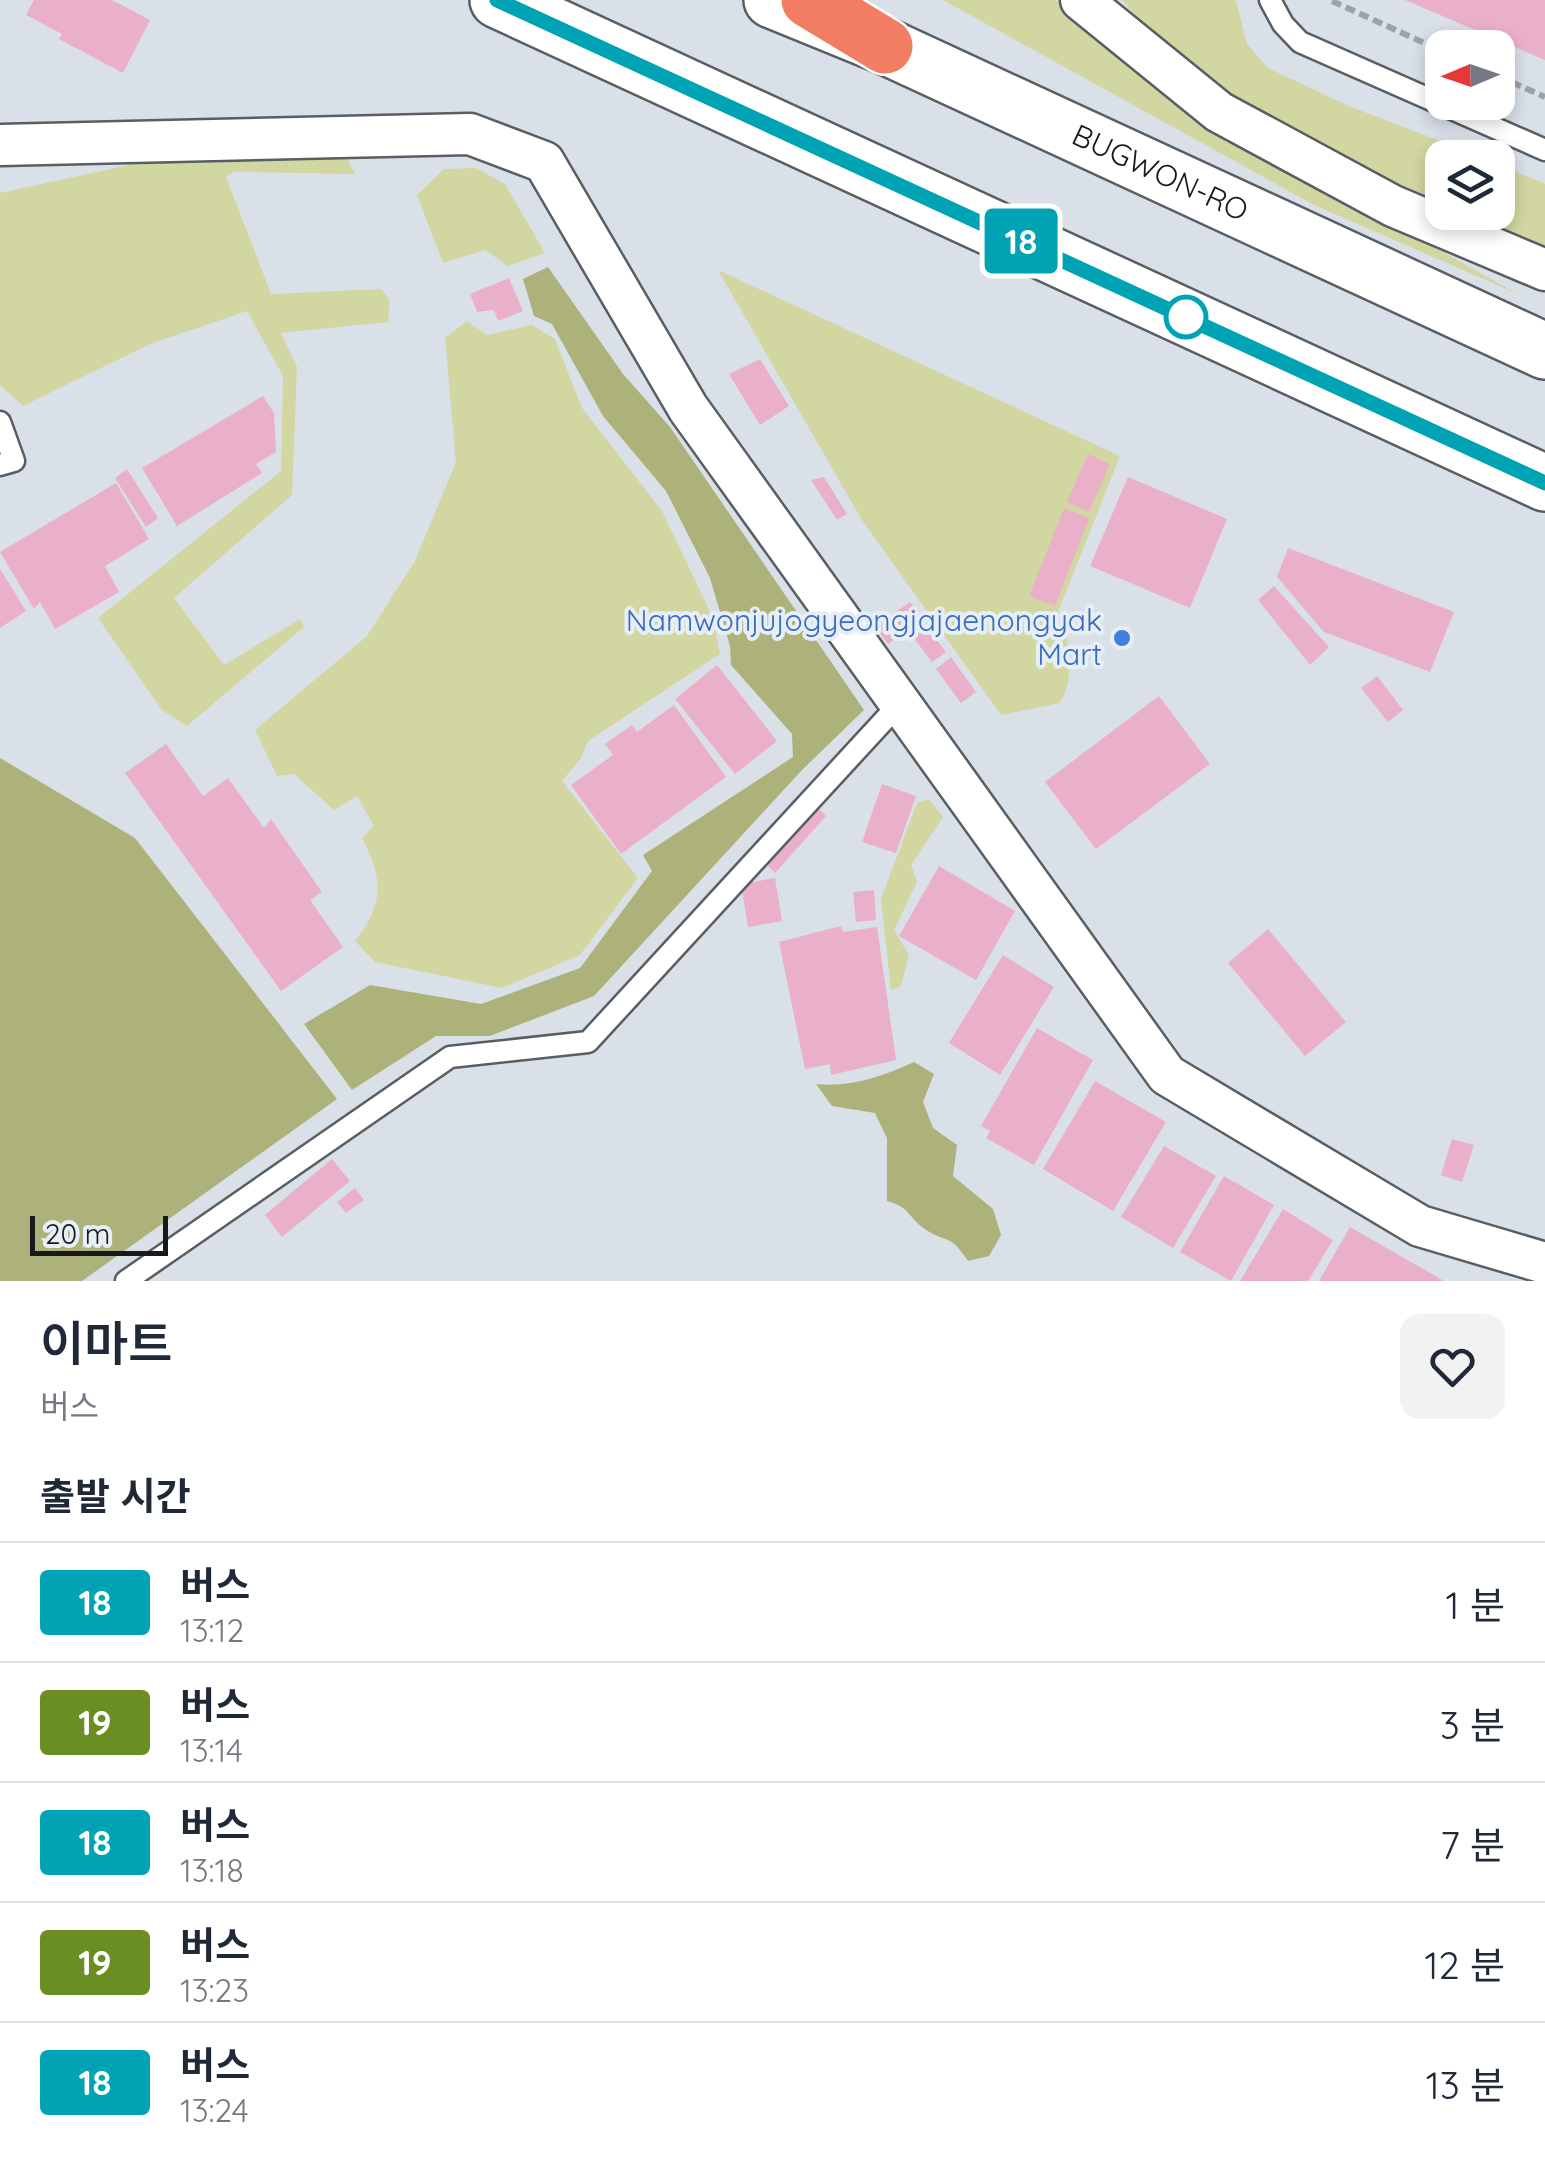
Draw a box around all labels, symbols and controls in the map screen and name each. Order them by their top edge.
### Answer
north arrow [1425,30,1515,120]
map controls [1425,30,1515,230]
street label: BUGWON-RO [1066,115,1255,229]
button: layers [1425,140,1515,230]
line badge: 18 [976,208,1066,274]
text: 18 [1005,219,1037,263]
unlabelled marker [1165,296,1207,338]
place label: Namwonjujogyeongjajaenongyak Mart [626,601,1102,673]
marker: Namwonjujogyeongjajaenongyak Mart [1111,627,1133,649]
scale bar [30,1211,168,1256]
text: 20 m [45,1216,110,1251]
text: 이마트 [40,1313,172,1373]
button: heart [1400,1314,1505,1419]
text: 버스 [40,1386,99,1426]
text: 출발 시간 [40,1472,190,1520]
text: 버스 [180,1561,250,1609]
text: 18 [79,1580,111,1624]
text: 1 분 [1446,1581,1505,1629]
text: 13:12 [180,1610,244,1650]
text: 버스 [180,1681,250,1729]
text: 19 [78,1700,112,1744]
text: 3 분 [1440,1701,1505,1749]
text: 13:14 [180,1730,243,1770]
text: 버스 [180,1801,250,1849]
text: 18 [79,1820,111,1864]
text: 7 분 [1440,1821,1505,1869]
text: 13:18 [180,1850,244,1890]
text: 버스 [180,1921,250,1969]
text: 19 [78,1940,112,1984]
text: 12 분 [1425,1941,1505,1989]
text: 13:23 [180,1970,249,2010]
text: 버스 [180,2041,250,2089]
text: 18 [79,2060,111,2104]
text: 13 분 [1426,2061,1505,2109]
text: 13:24 [180,2090,249,2130]

